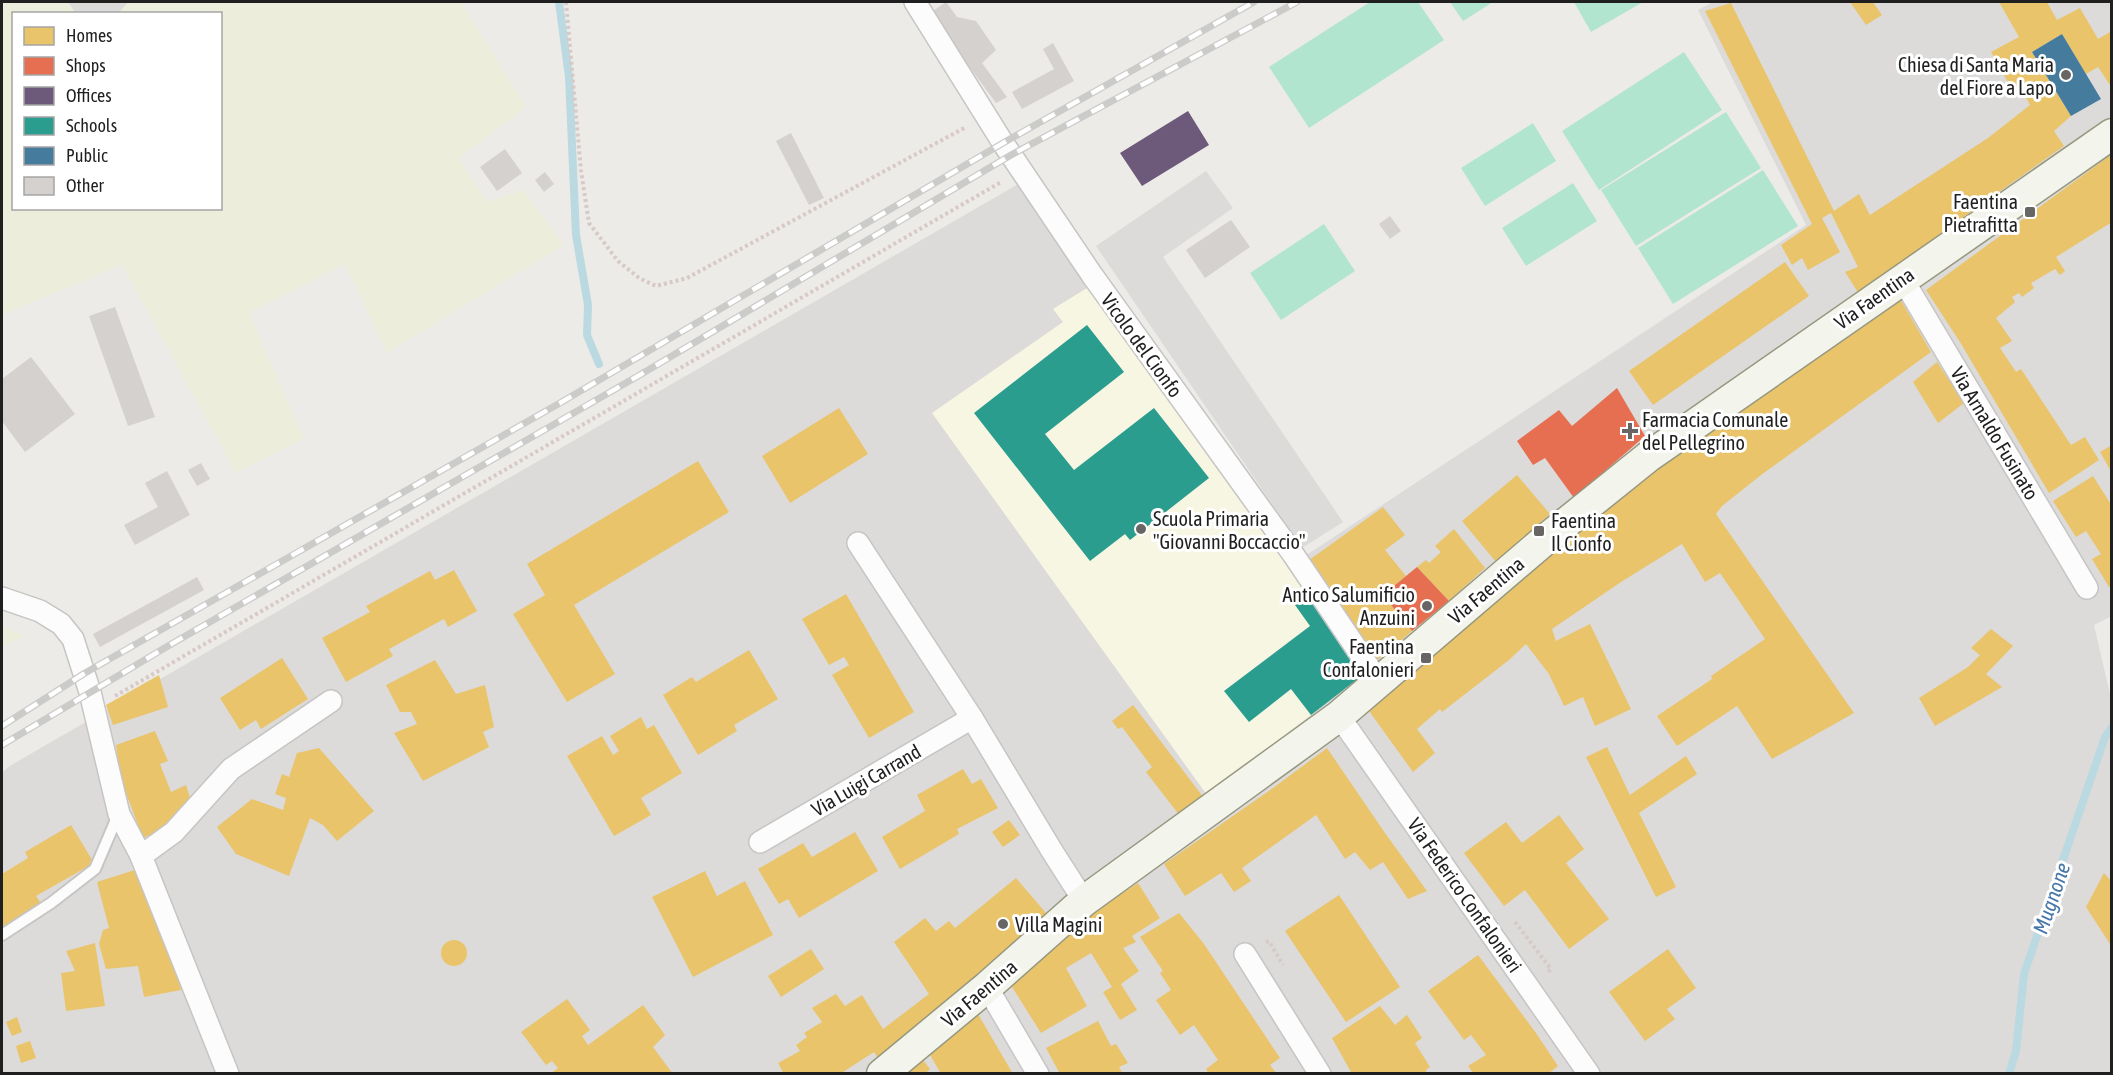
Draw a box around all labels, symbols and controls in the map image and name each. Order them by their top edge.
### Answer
legend [12,12,222,210]
text: Homes [66,25,112,46]
place label: Chiesa di Santa Maria del Fiore a Lapo [1898,53,2054,99]
text: Shops [66,55,106,76]
marker: Chiesa di Santa Maria del Fiore a Lapo [2059,68,2073,82]
text: Offices [66,85,112,106]
text: Schools [66,115,117,136]
text: Public [66,145,108,166]
text: Other [66,175,105,196]
place label: Faentina Pietrafitta [1943,190,2018,236]
marker: Faentina Pietrafitta [2023,205,2037,219]
street label: Via Faentina [1830,262,1918,334]
street label: Vicolo del Cionfo [1097,289,1187,401]
street label: Via Arnaldo Fusinato [1946,362,2044,504]
place label: Farmacia Comunale del Pellegrino [1642,408,1788,454]
marker: Farmacia Comunale del Pellegrino [1623,424,1637,438]
place label: Scuola Primaria "Giovanni Boccaccio" [1153,507,1306,553]
place label: Faentina Il Cionfo [1551,509,1616,555]
marker: Scuola Primaria "Giovanni Boccaccio" [1134,522,1148,536]
marker: Faentina Il Cionfo [1532,524,1546,538]
street label: Via Faentina [1444,552,1528,628]
place label: Antico Salumificio Anzuini [1282,583,1415,629]
marker: Antico Salumificio Anzuini [1420,599,1434,613]
place label: Faentina Confalonieri [1323,635,1414,681]
marker: Faentina Confalonieri [1419,651,1433,665]
street label: Via Luigi Carrand [807,739,925,821]
street label: Via Federico Confalonieri [1403,813,1527,977]
water label: Mugnone [2028,859,2074,937]
place label: Villa Magini [1015,913,1102,936]
marker: Villa Magini [996,917,1010,931]
street label: Via Faentina [937,955,1021,1031]

